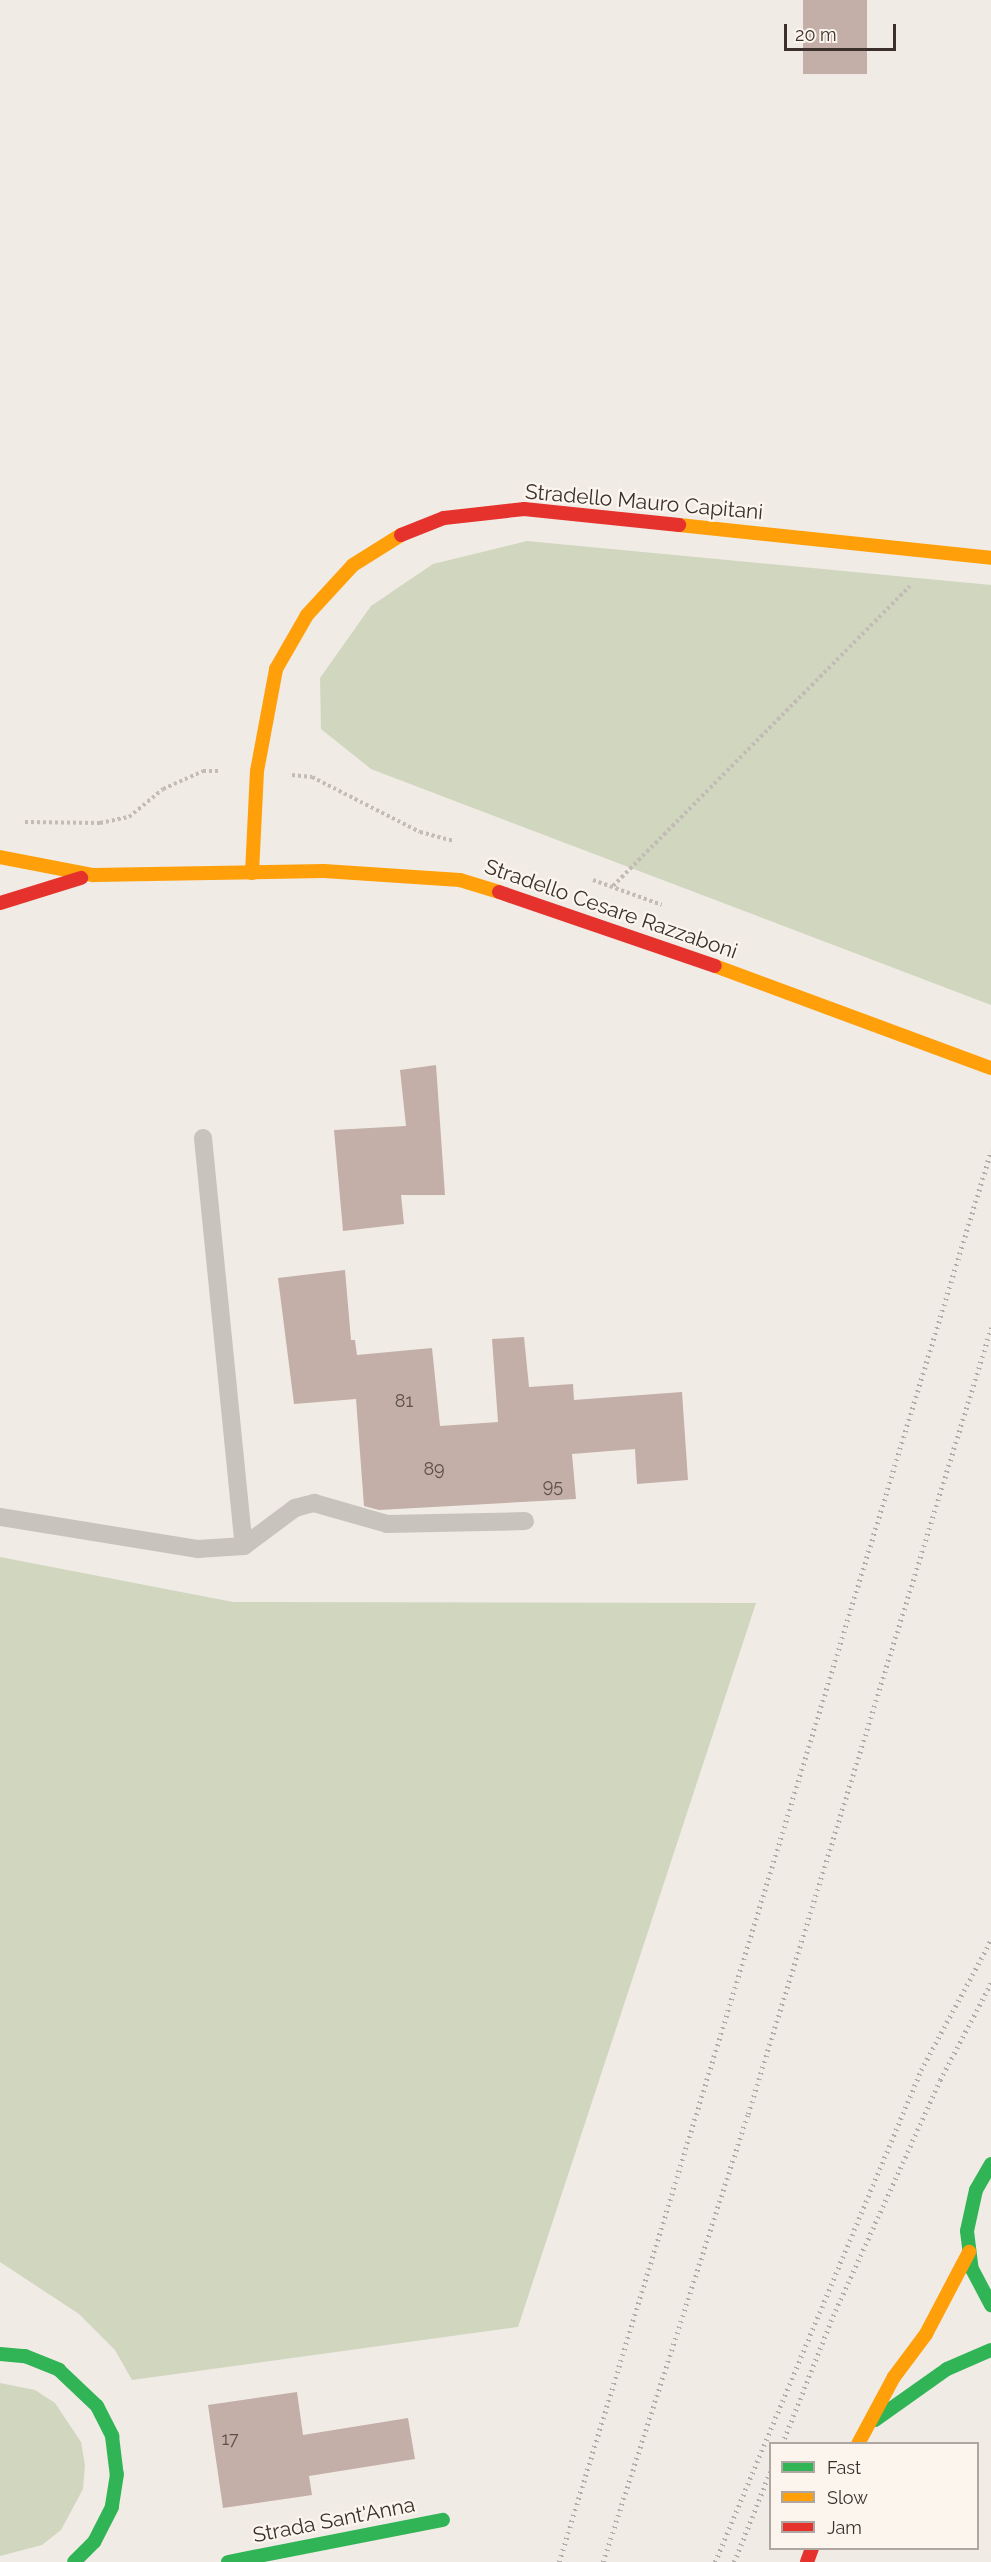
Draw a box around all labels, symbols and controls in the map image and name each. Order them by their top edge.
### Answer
scale bar [787,12,900,50]
text: 20 m [795,24,837,45]
street label: Stradello Mauro Capitani [524,479,764,525]
street label: Stradello Cesare Razzaboni [481,854,741,964]
house number: 81 [395,1390,413,1412]
house number: 89 [423,1458,445,1480]
house number: 95 [543,1475,563,1497]
house number: 17 [221,2428,239,2450]
legend [769,2442,979,2550]
text: Fast [827,2457,861,2478]
text: Slow [827,2487,868,2508]
street label: Strada Sant'Anna [251,2492,417,2548]
text: Jam [827,2517,862,2538]

